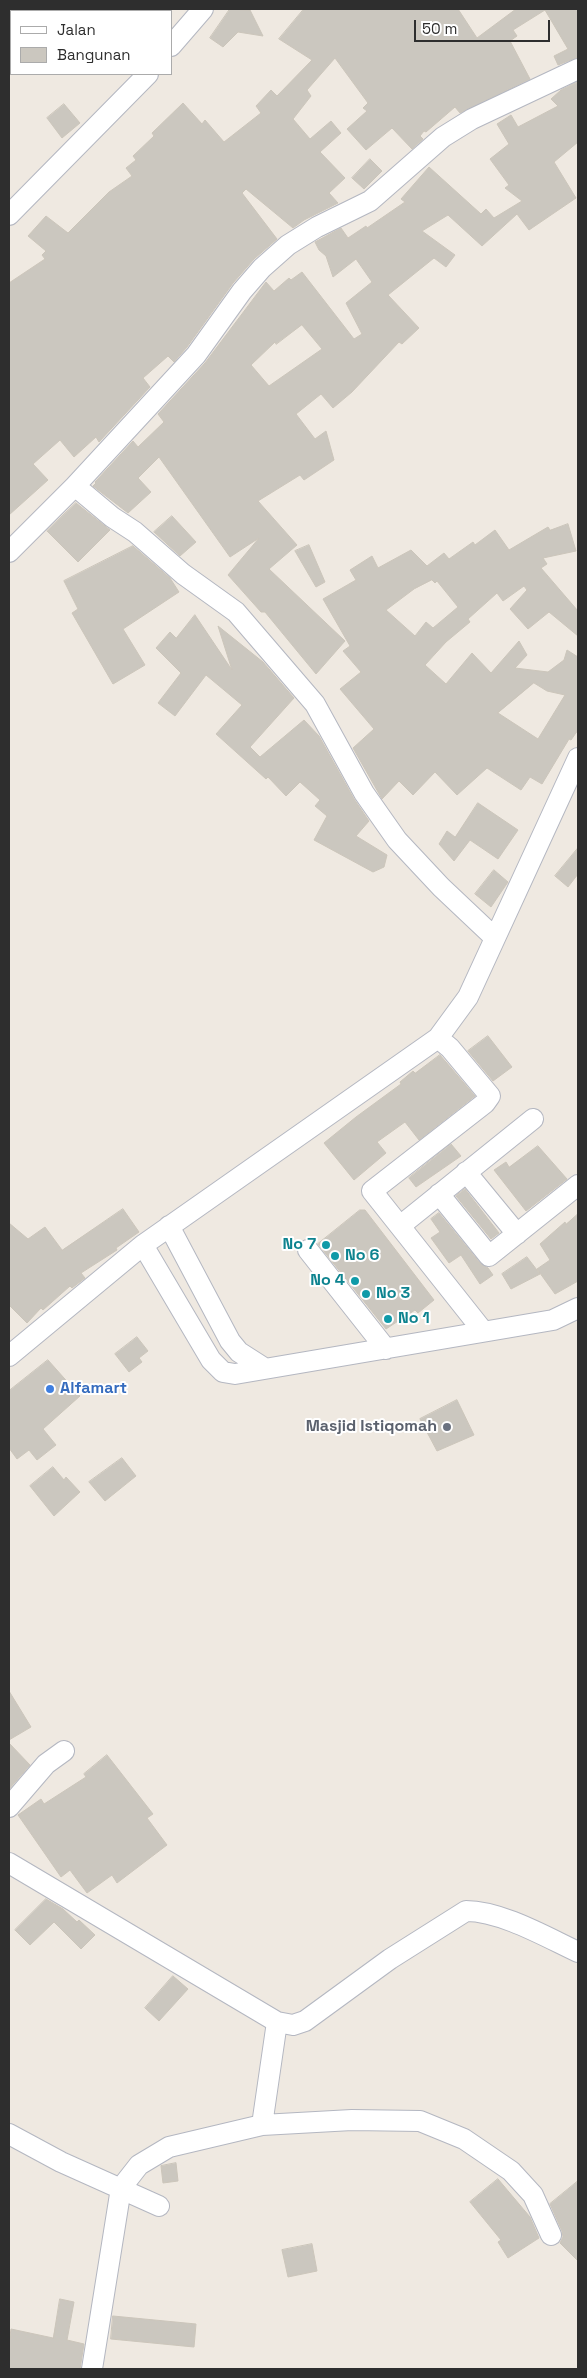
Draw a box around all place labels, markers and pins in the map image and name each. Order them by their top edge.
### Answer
place label: No 7 [283,1235,316,1255]
marker: No 7 [320,1239,332,1251]
place label: No 6 [345,1246,379,1266]
marker: No 6 [329,1250,341,1262]
place label: No 4 [310,1271,345,1291]
marker: No 4 [349,1275,361,1287]
place label: No 3 [376,1284,410,1304]
marker: No 3 [360,1288,372,1300]
place label: No 1 [398,1309,430,1329]
marker: No 1 [382,1313,394,1325]
place label: Alfamart [60,1379,127,1399]
marker: Alfamart [44,1383,56,1395]
place label: Masjid Istiqomah [306,1417,437,1437]
marker: Masjid Istiqomah [441,1421,453,1433]

